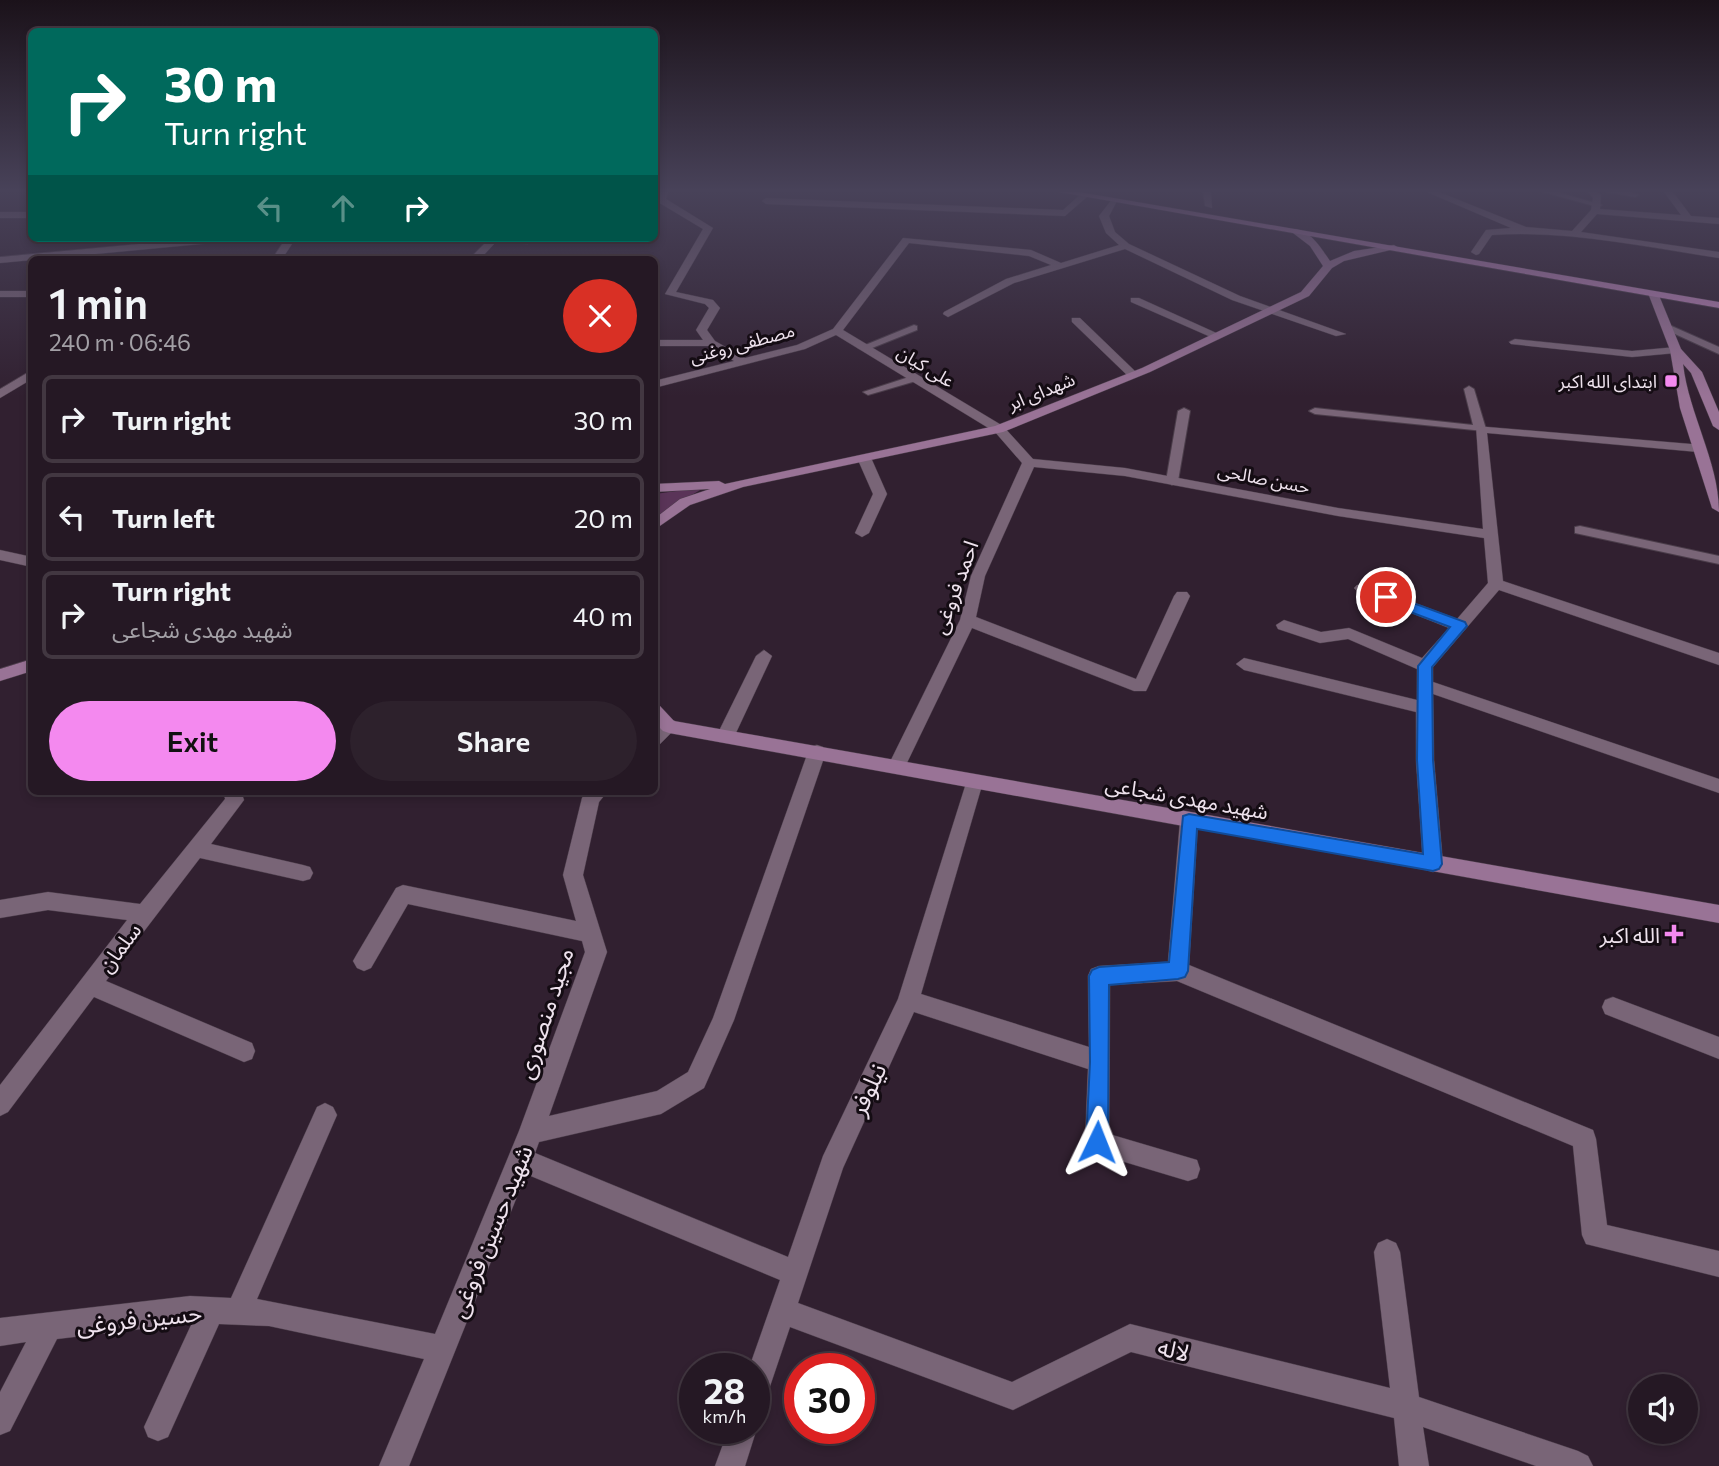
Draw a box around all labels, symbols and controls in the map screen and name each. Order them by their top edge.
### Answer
text: 30 m [164,52,277,112]
icon: right [49,56,140,147]
text: Turn right [164,112,307,152]
icon: left [251,189,289,227]
icon: ahead [324,189,362,227]
icon: right [397,189,435,227]
text: 1 min [49,276,148,328]
button: close [563,279,637,353]
street label: مصطفی روغنی [687,318,797,369]
text: 240 m · 06:46 [49,328,191,356]
street label: علی کیان [893,340,959,392]
street label: شهدای ابر [1003,368,1078,416]
place label: ابتدای الله اکبر [1558,370,1657,393]
marker: ابتدای الله اکبر [1663,373,1679,389]
icon: right [53,400,91,438]
text: Turn right [112,404,231,435]
text: 30 m [574,404,633,435]
street label: حسن صالحی [1216,458,1312,499]
icon: left [53,498,91,536]
text: Turn left [112,502,215,533]
text: 20 m [574,502,633,533]
street label: احمد فروغی [926,537,983,638]
pin [1356,567,1416,627]
text: Turn right [112,575,231,606]
icon: arrive [1367,578,1405,616]
icon: right [53,596,91,634]
text: 40 m [573,600,633,631]
text: شهید مهدی شجاعی [112,615,293,643]
button: Exit [49,701,336,781]
button: Share [350,701,637,781]
street label: شهید مهدی شجاعی [1103,770,1270,825]
street label: سلمان [92,917,146,977]
place label: الله اکبر [1599,922,1660,948]
marker: الله اکبر [1666,926,1682,942]
street label: مجید منصوری [509,944,580,1083]
street label: نیلوفر [842,1058,892,1121]
position arrow [1060,1105,1134,1179]
street label: شهید حسین فروغی [442,1140,539,1322]
street label: حسین فروغی [75,1297,203,1340]
street label: لاله [1155,1331,1193,1367]
speed limit sign: 30 [784,1353,875,1444]
text: 28 [704,1368,745,1411]
map controls [1628,1374,1698,1444]
button: sound [1628,1374,1698,1444]
text: km/h [703,1405,746,1427]

